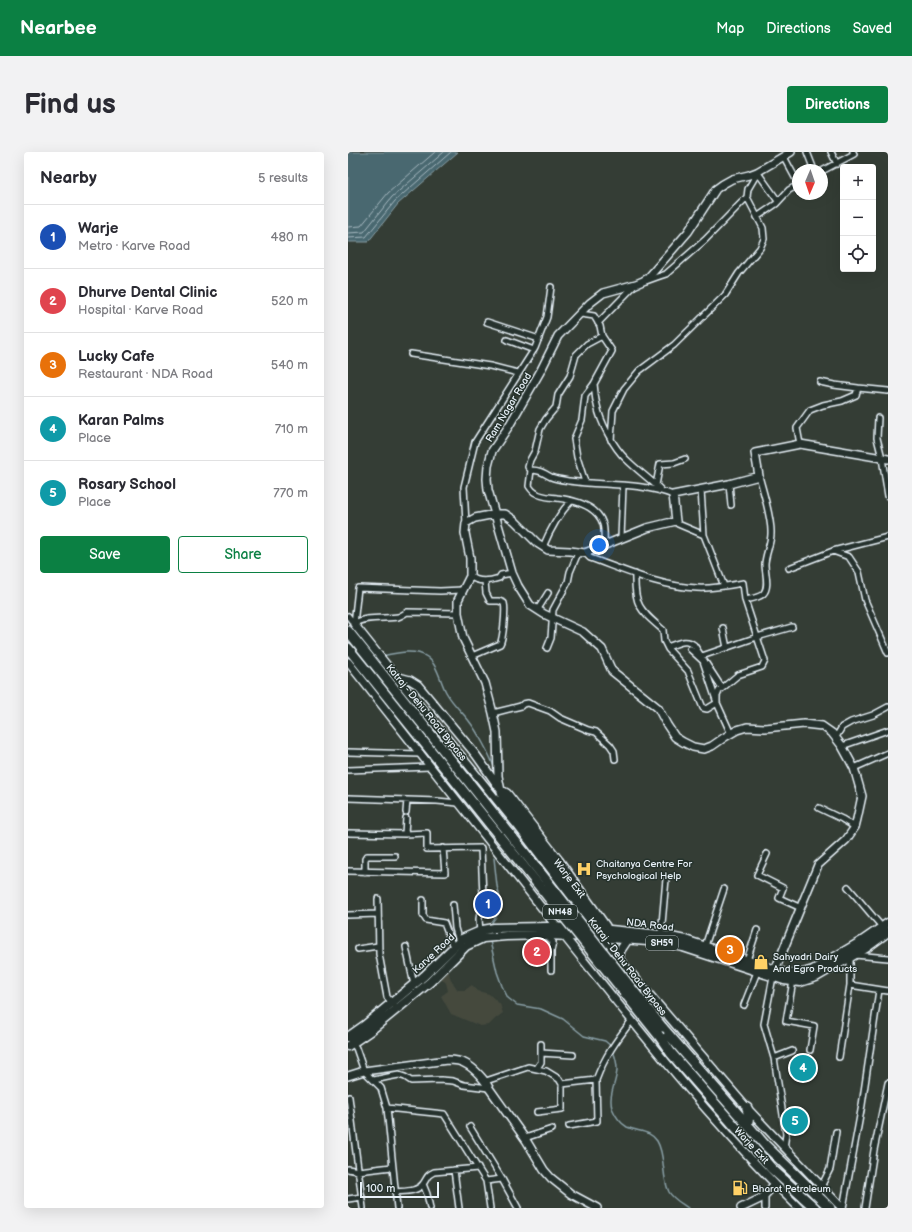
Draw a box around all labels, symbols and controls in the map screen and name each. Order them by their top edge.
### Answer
text: Nearbee [20,17,97,40]
text: Map [716,20,744,37]
text: Directions [766,20,831,37]
text: Saved [853,20,892,37]
button: Directions [787,86,888,123]
text: Find us [24,88,116,121]
north arrow [792,164,828,200]
map controls [840,164,876,272]
button: + [840,164,876,200]
text: Nearby [40,168,97,188]
text: 5 results [258,170,308,186]
button: − [840,200,876,236]
text: Warje [78,219,118,238]
text: 1 [50,229,56,245]
text: 480 m [271,229,308,245]
button: locate [840,236,876,272]
text: Metro · Karve Road [78,238,190,254]
text: Dhurve Dental Clinic [78,283,217,302]
text: 2 [49,293,57,309]
text: 520 m [271,293,308,309]
text: Hospital · Karve Road [78,302,203,318]
text: Lucky Cafe [78,347,154,366]
text: 3 [49,357,57,373]
text: 540 m [271,357,308,373]
text: Restaurant · NDA Road [78,366,213,382]
street label: Ram Nagar Road [483,370,534,444]
text: Karan Palms [78,411,164,430]
text: 4 [49,421,57,437]
text: 710 m [275,421,308,437]
text: Place [78,430,111,446]
text: Rosary School [78,475,176,494]
text: 5 [49,485,57,501]
text: 770 m [273,485,308,501]
text: Place [78,494,111,510]
your location [589,535,609,555]
button: Save [40,536,170,573]
button: Share [178,536,308,573]
street label: Katraj - Dehu Road Bypass [383,662,469,764]
street label: Warje Exit [551,857,588,900]
place label: Chaitanya Centre For Psychological Help [596,858,692,882]
hospital icon: Chaitanya Centre For Psychological Help [575,860,593,878]
pin: 1 [475,889,501,919]
road number: NH48 [543,905,577,919]
street label: Katraj - Dehu Road Bypass [585,915,669,1018]
street label: NDA Road [626,916,674,934]
street label: Karve Road [410,931,457,976]
pin: 3 [717,935,743,965]
road number: SH59 [646,936,678,950]
pin: 2 [524,937,550,967]
place label: Sahyadri Dairy And Egro Products [773,951,857,975]
shop icon: Sahyadri Dairy And Egro Products [752,953,770,971]
pin: 4 [790,1053,816,1083]
pin: 5 [782,1106,808,1136]
street label: Warje Exit [731,1125,771,1166]
fuel station icon: Bharat Petroleum [731,1179,749,1197]
scale bar [360,1180,439,1199]
text: 100 m [366,1182,395,1195]
place label: Bharat Petroleum [752,1183,831,1195]

